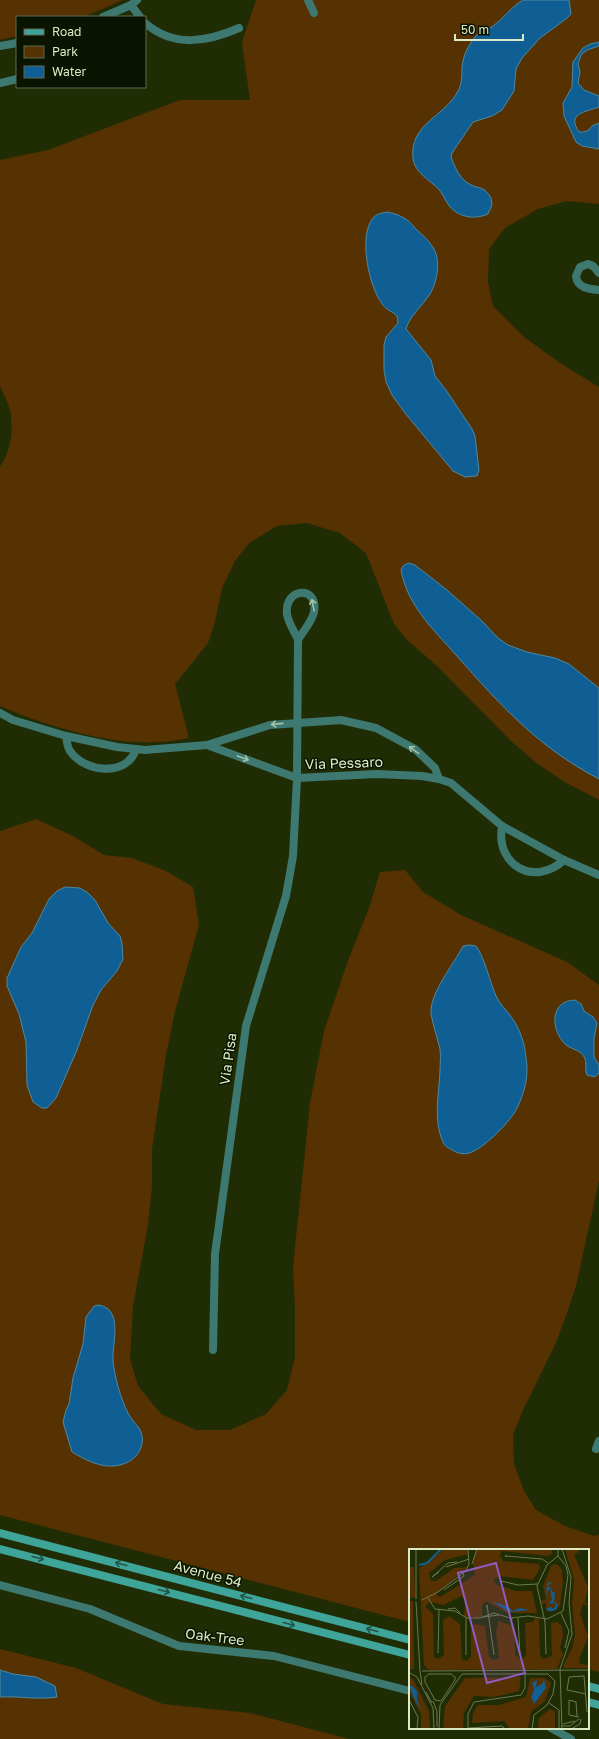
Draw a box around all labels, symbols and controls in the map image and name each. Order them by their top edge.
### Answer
legend [16,16,146,88]
scale bar [455,16,523,42]
text: 50 m [461,22,489,37]
text: Road [52,24,81,39]
text: Park [52,44,78,59]
text: Water [52,64,86,79]
one-way arrow [308,599,316,612]
one-way arrow [271,721,284,728]
one-way arrow [409,746,420,754]
street label: Via Pessaro [305,753,383,772]
one-way arrow [237,755,249,763]
street label: Via Pisa [215,1032,240,1086]
inset map [409,1549,589,1729]
one-way arrow [31,1555,44,1563]
street label: Avenue 54 [172,1556,244,1591]
one-way arrow [114,1560,127,1568]
one-way arrow [157,1588,170,1595]
one-way arrow [240,1593,253,1600]
one-way arrow [283,1621,296,1628]
street label: Oak-Tree [184,1624,246,1649]
one-way arrow [366,1626,379,1633]

